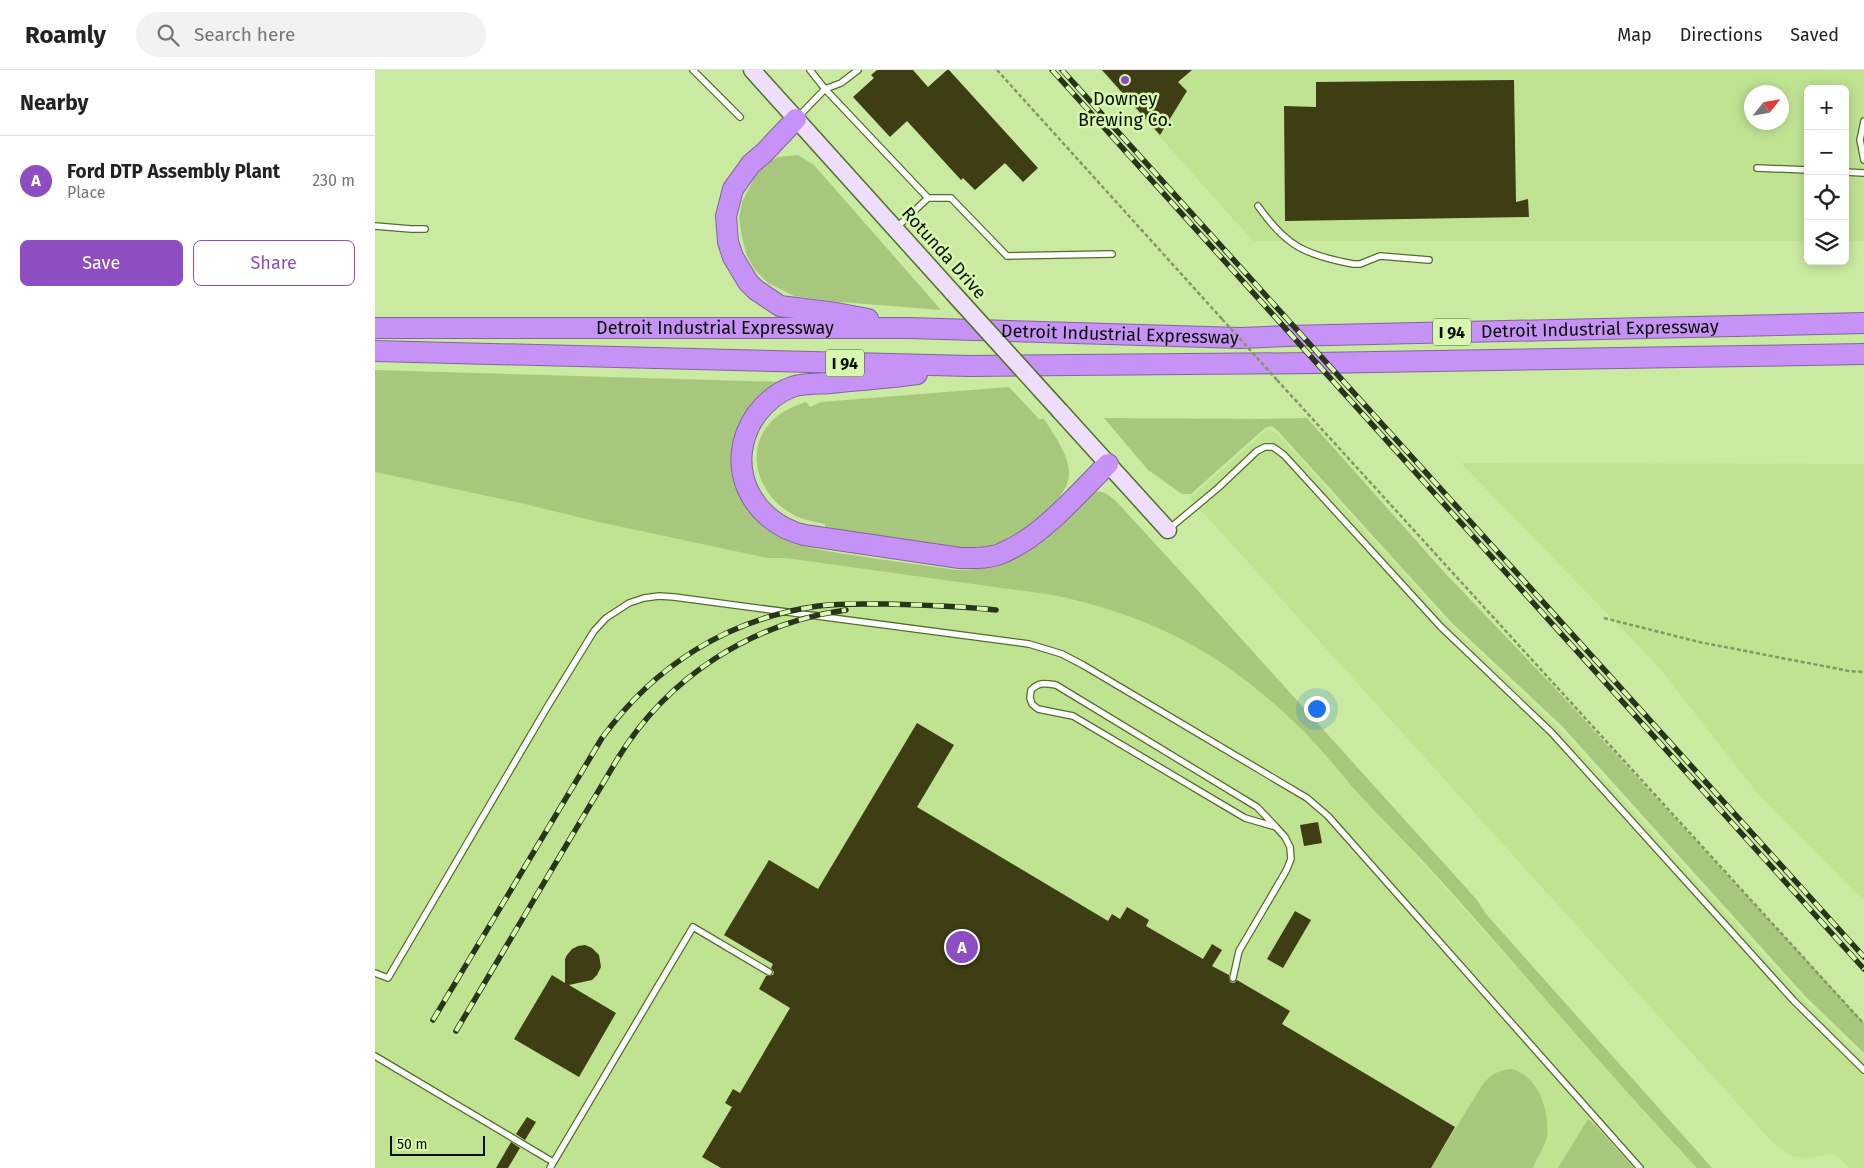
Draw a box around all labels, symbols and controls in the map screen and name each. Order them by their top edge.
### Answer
search box [136,12,486,57]
text: Roamly [25,21,106,49]
icon: search [154,21,182,49]
text: Search here [194,23,295,46]
text: Map [1617,24,1652,46]
text: Directions [1680,24,1762,46]
text: Saved [1790,24,1839,46]
marker: Downey Brewing Co. [1119,74,1131,86]
north arrow [1744,85,1789,130]
map controls [1804,85,1849,265]
button: + [1804,85,1849,130]
place label: Downey Brewing Co. [1078,88,1172,131]
text: Nearby [20,90,88,116]
button: − [1804,130,1849,175]
text: Ford DTP Assembly Plant [67,160,280,183]
text: A [31,171,41,190]
text: 230 m [312,171,355,190]
button: locate [1804,175,1849,220]
text: Place [67,183,106,202]
street label: Rotunda Drive [897,202,991,304]
button: layers [1804,220,1849,265]
button: Save [20,240,183,286]
button: Share [193,240,355,286]
street label: Detroit Industrial Expressway [1481,315,1719,343]
street label: Detroit Industrial Expressway [596,317,834,339]
road number: I 94 [1433,318,1471,346]
street label: Detroit Industrial Expressway [1001,320,1239,349]
road number: I 94 [826,350,864,376]
your location [1304,696,1330,722]
pin: A [946,928,978,966]
scale bar [390,1133,485,1156]
text: 50 m [397,1136,428,1153]

